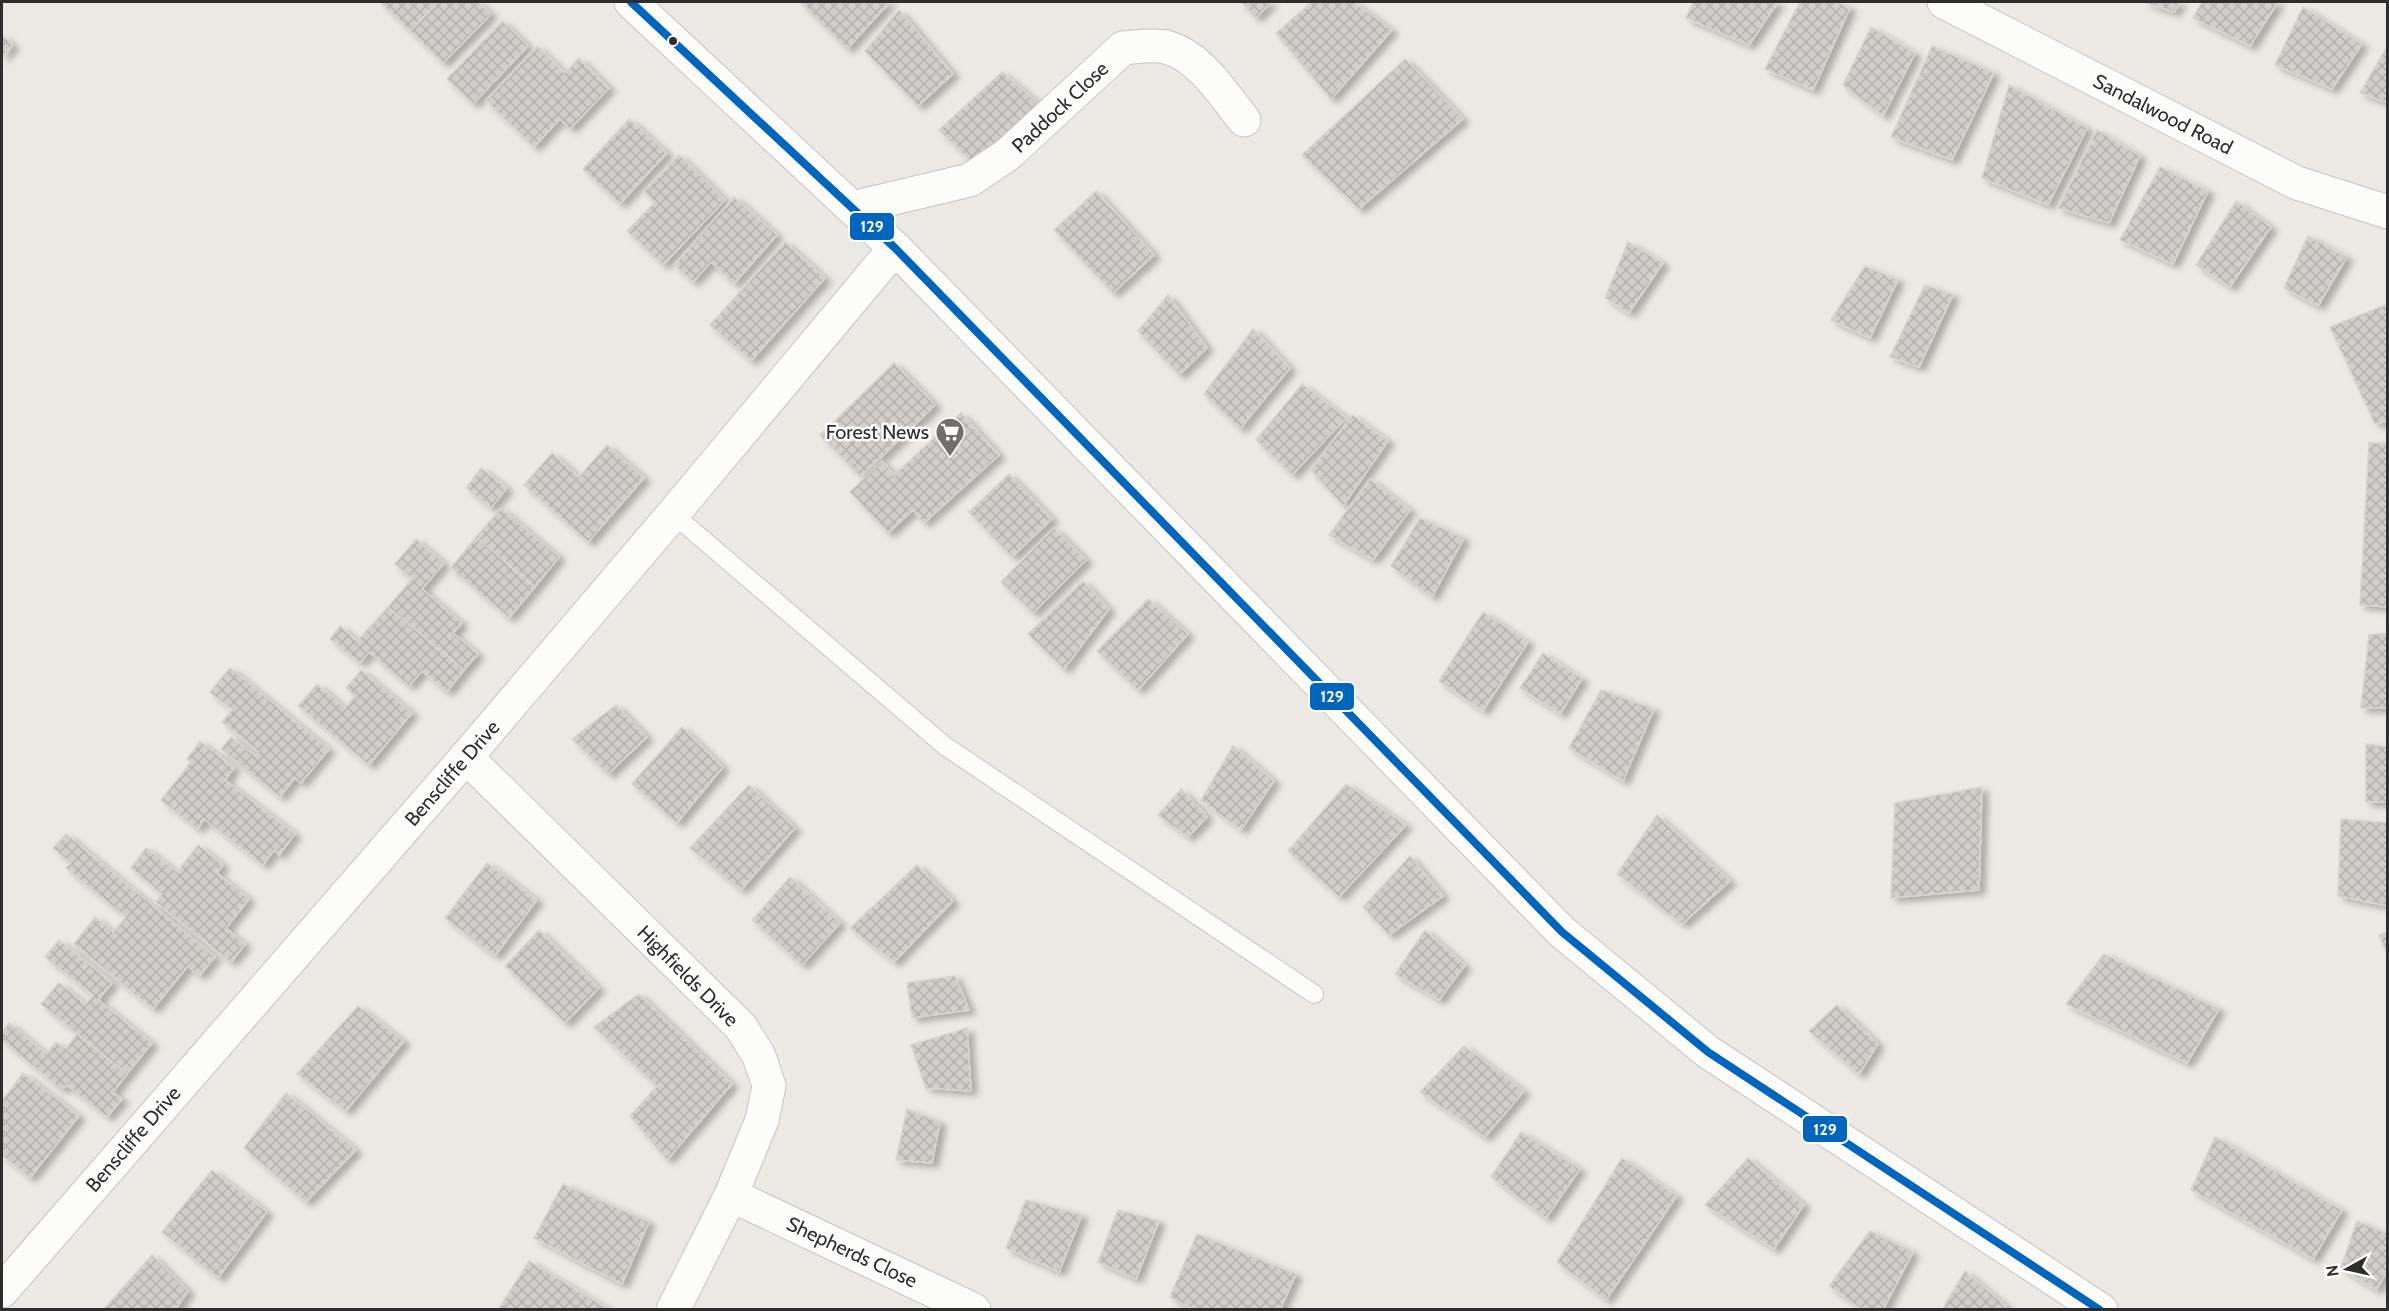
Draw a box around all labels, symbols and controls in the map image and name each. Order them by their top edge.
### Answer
unlabelled marker [667,35,679,47]
street label: Paddock Close [1007,56,1113,158]
street label: Sandalwood Road [2089,69,2237,159]
line badge: 129 [849,212,895,241]
text: 129 [860,217,884,236]
supermarket icon: Forest News [934,416,966,458]
place label: Forest News [826,420,929,444]
line badge: 129 [1309,682,1355,711]
text: 129 [1320,687,1344,706]
street label: Benscliffe Drive [400,715,504,831]
street label: Highfields Drive [632,920,744,1032]
street label: Benscliffe Drive [81,1081,185,1197]
line badge: 129 [1802,1115,1848,1143]
text: 129 [1813,1120,1837,1139]
street label: Shepherds Close [783,1211,921,1293]
north arrow [2317,1239,2377,1299]
text: N [2322,1264,2343,1278]

